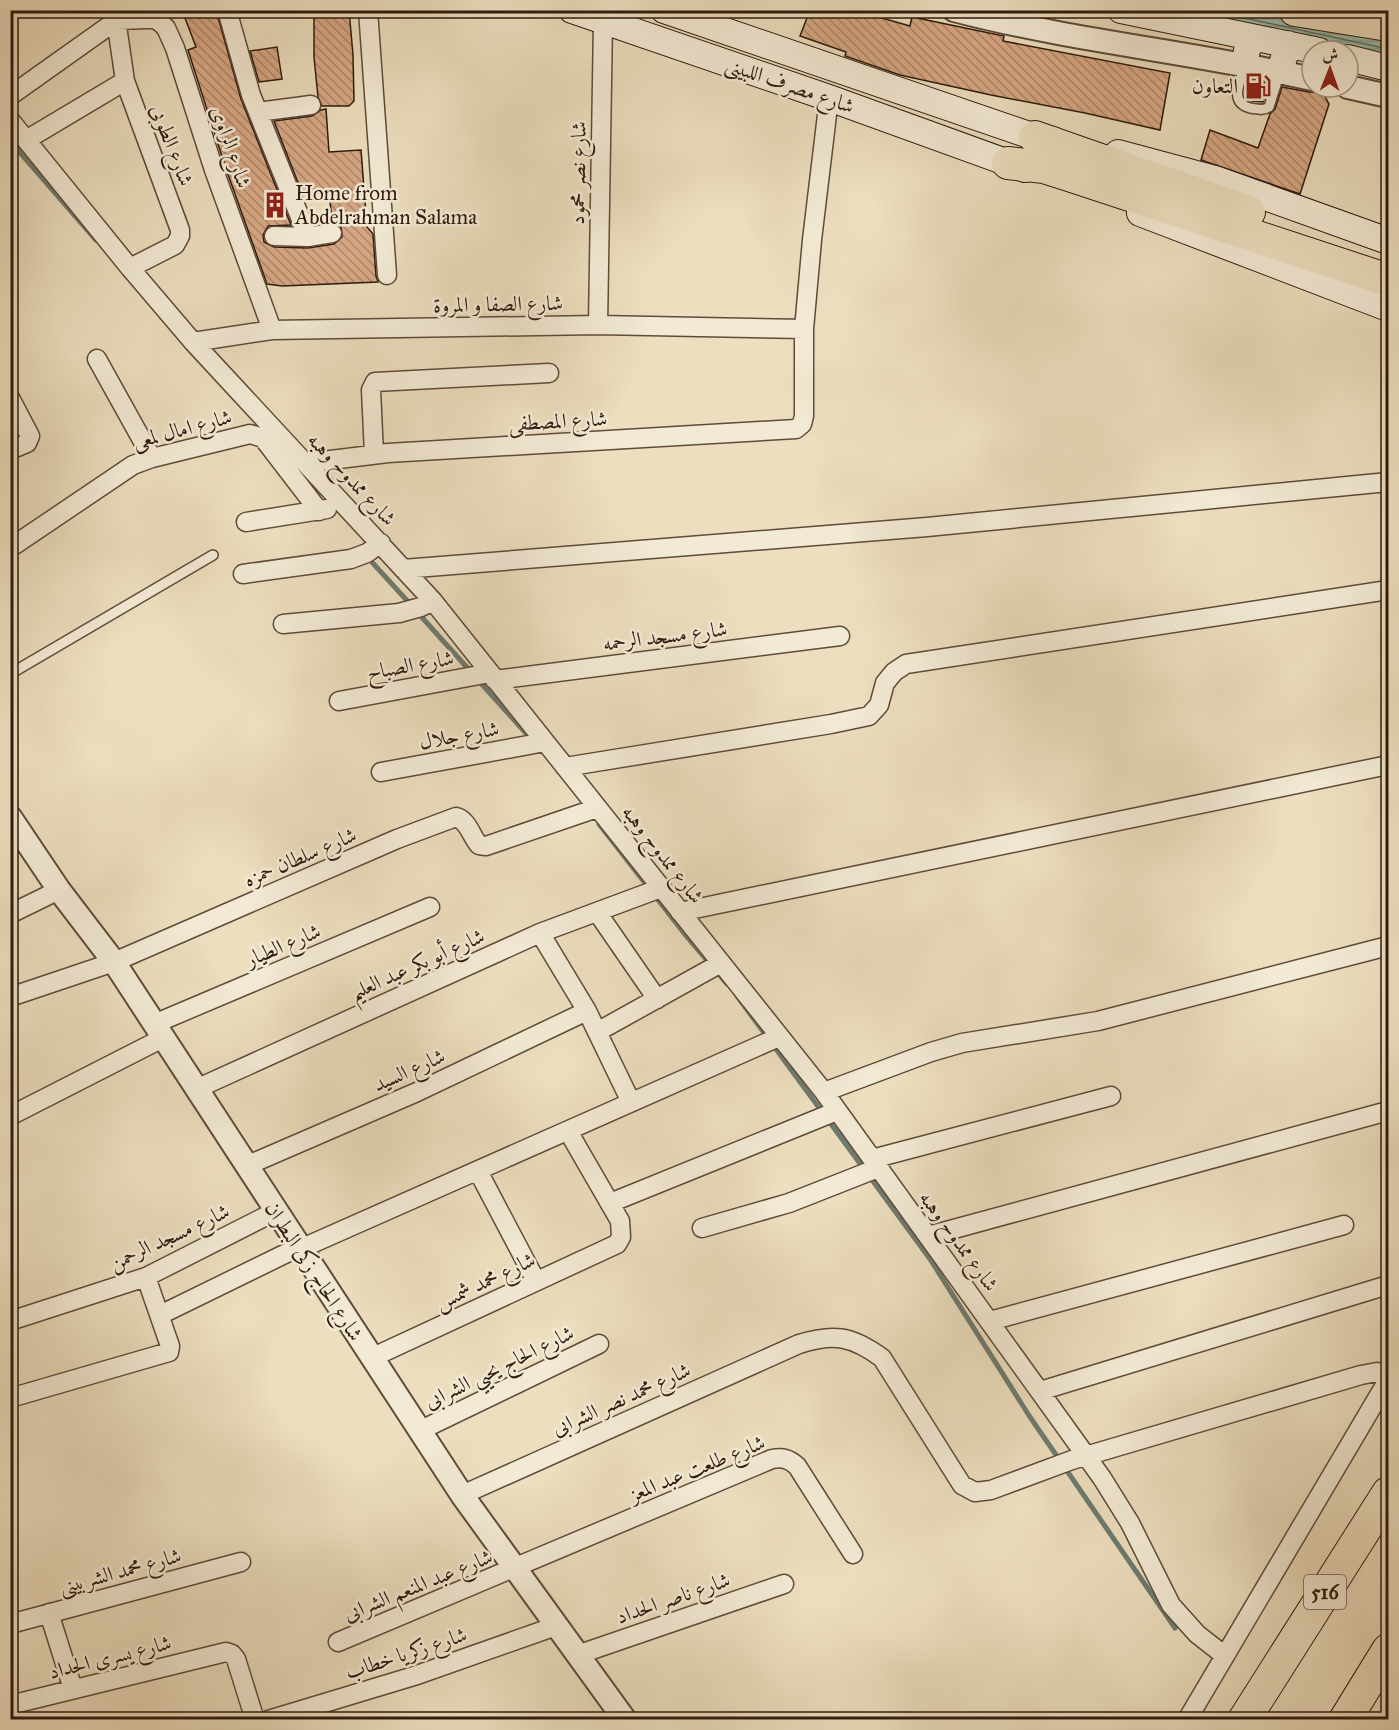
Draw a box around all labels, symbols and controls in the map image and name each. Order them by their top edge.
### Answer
north arrow [1300,39,1360,99]
text: ش [1322,45,1338,64]
street label: شارع مصرف اللبينى [720,51,858,124]
fuel station icon: التعاون [1243,71,1273,101]
place label: التعاون [1192,73,1238,99]
street label: شارع الطوبى [140,101,199,191]
street label: شارع الراوى [200,102,257,193]
street label: شارع نصر محمود [564,121,597,225]
place label: Home from Abdelrahman Salama [294,180,477,230]
building icon: Home from Abdelrahman Salama [260,190,290,220]
street label: شارع الصفا و المروة [433,290,563,323]
street label: شارع امال لمعى [130,403,236,460]
street label: شارع المصطفى [508,405,608,442]
street label: شارع ممدوح وهبه [298,427,402,535]
street label: شارع مسجد الرحمه [601,615,729,661]
street label: شارع الصباح [364,645,457,691]
street label: شارع جلال [417,715,502,760]
street label: شارع ممدوح وهبه [612,799,710,912]
street label: شارع سلطان حمزه [240,822,362,897]
street label: شارع الطيار [240,918,326,978]
street label: شارع أبو بكر عبد العليم [344,921,492,1013]
street label: شارع السيد [369,1043,451,1102]
street label: شارع ممدوح وهبه [909,1186,1004,1300]
street label: شارع الحاج زكى البطران [254,1196,369,1349]
street label: شارع مسجد الرحمن [105,1198,236,1281]
street label: شارع محمد شمس [431,1246,542,1320]
street label: شارع الحاج يحيي الشرابى [420,1320,581,1421]
street label: شارع محمد نصر الشرابى [547,1357,697,1446]
street label: شارع طلعت عبد المعز [623,1429,771,1512]
street label: شارع محمد الشربينى [56,1542,185,1605]
street label: شارع عبد المنعم الشرابى [340,1543,499,1633]
street label: شارع ناصر الحداد [613,1566,735,1634]
road number: 516 [1304,1575,1346,1609]
street label: شارع زكريا خطاب [342,1621,472,1690]
street label: شارع يسرى الحداد [46,1629,175,1690]

